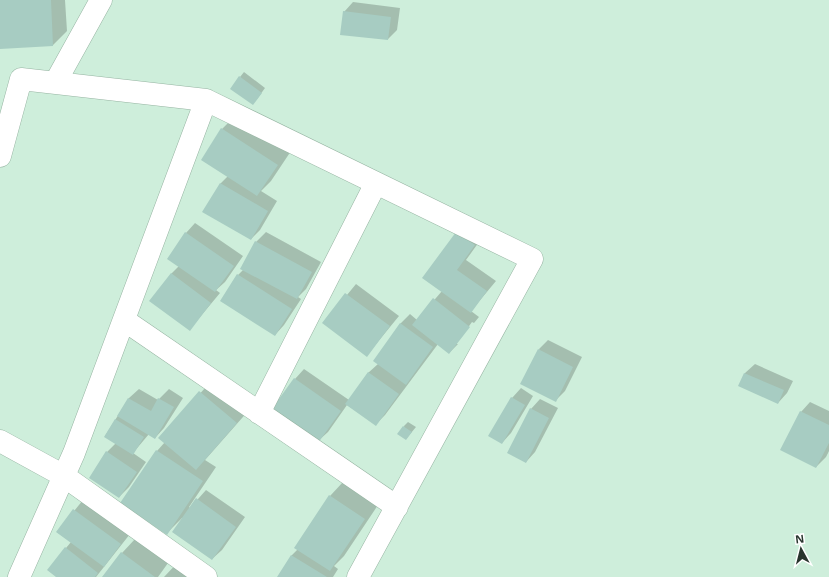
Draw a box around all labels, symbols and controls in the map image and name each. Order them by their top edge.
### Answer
north arrow [781,529,821,569]
text: N [794,531,805,547]

